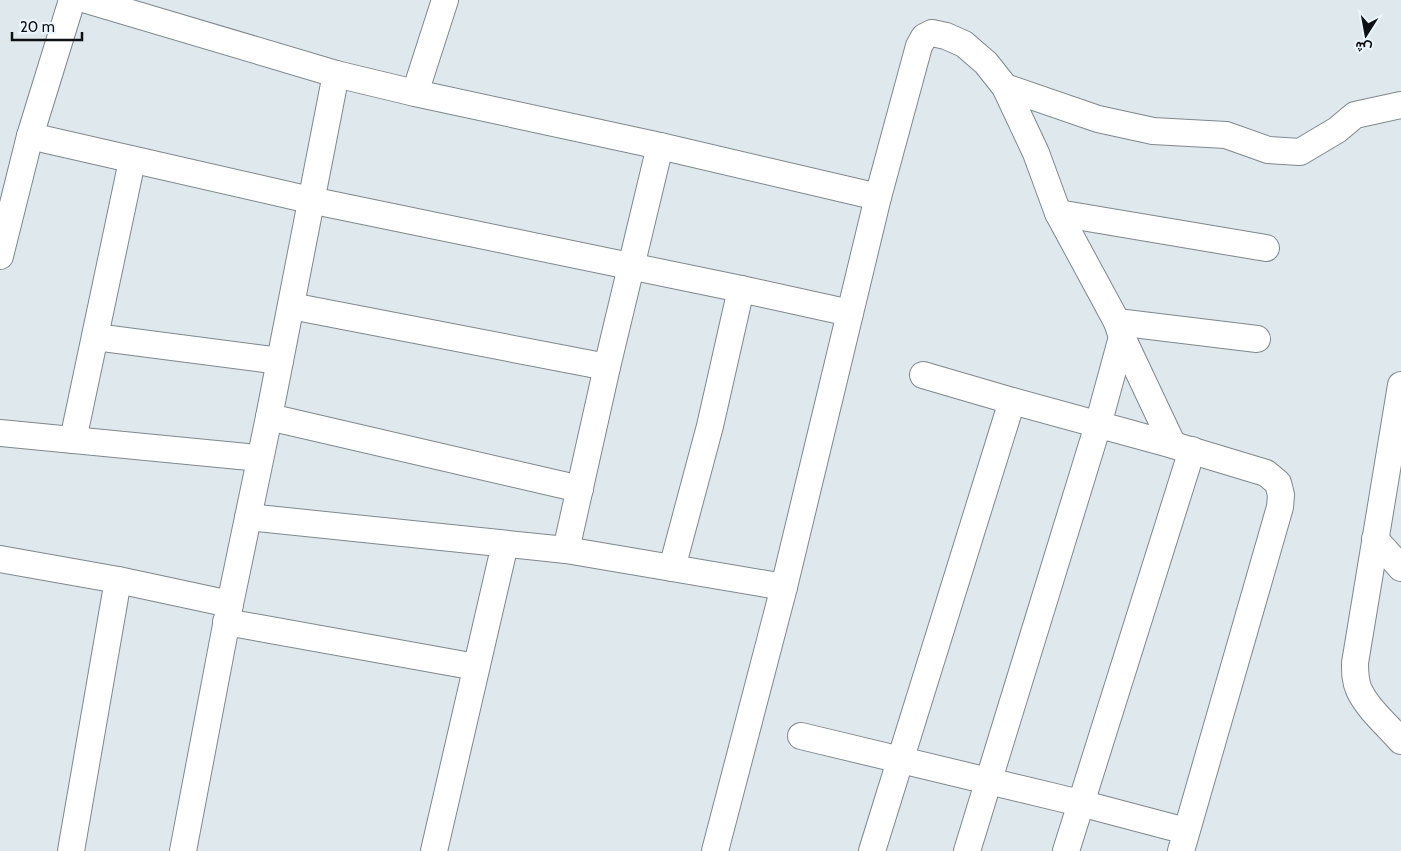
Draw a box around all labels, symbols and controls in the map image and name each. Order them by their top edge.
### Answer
scale bar [12,10,82,42]
north arrow [1341,10,1391,60]
text: 20 m [20,18,55,36]
text: ش [1353,37,1373,58]

